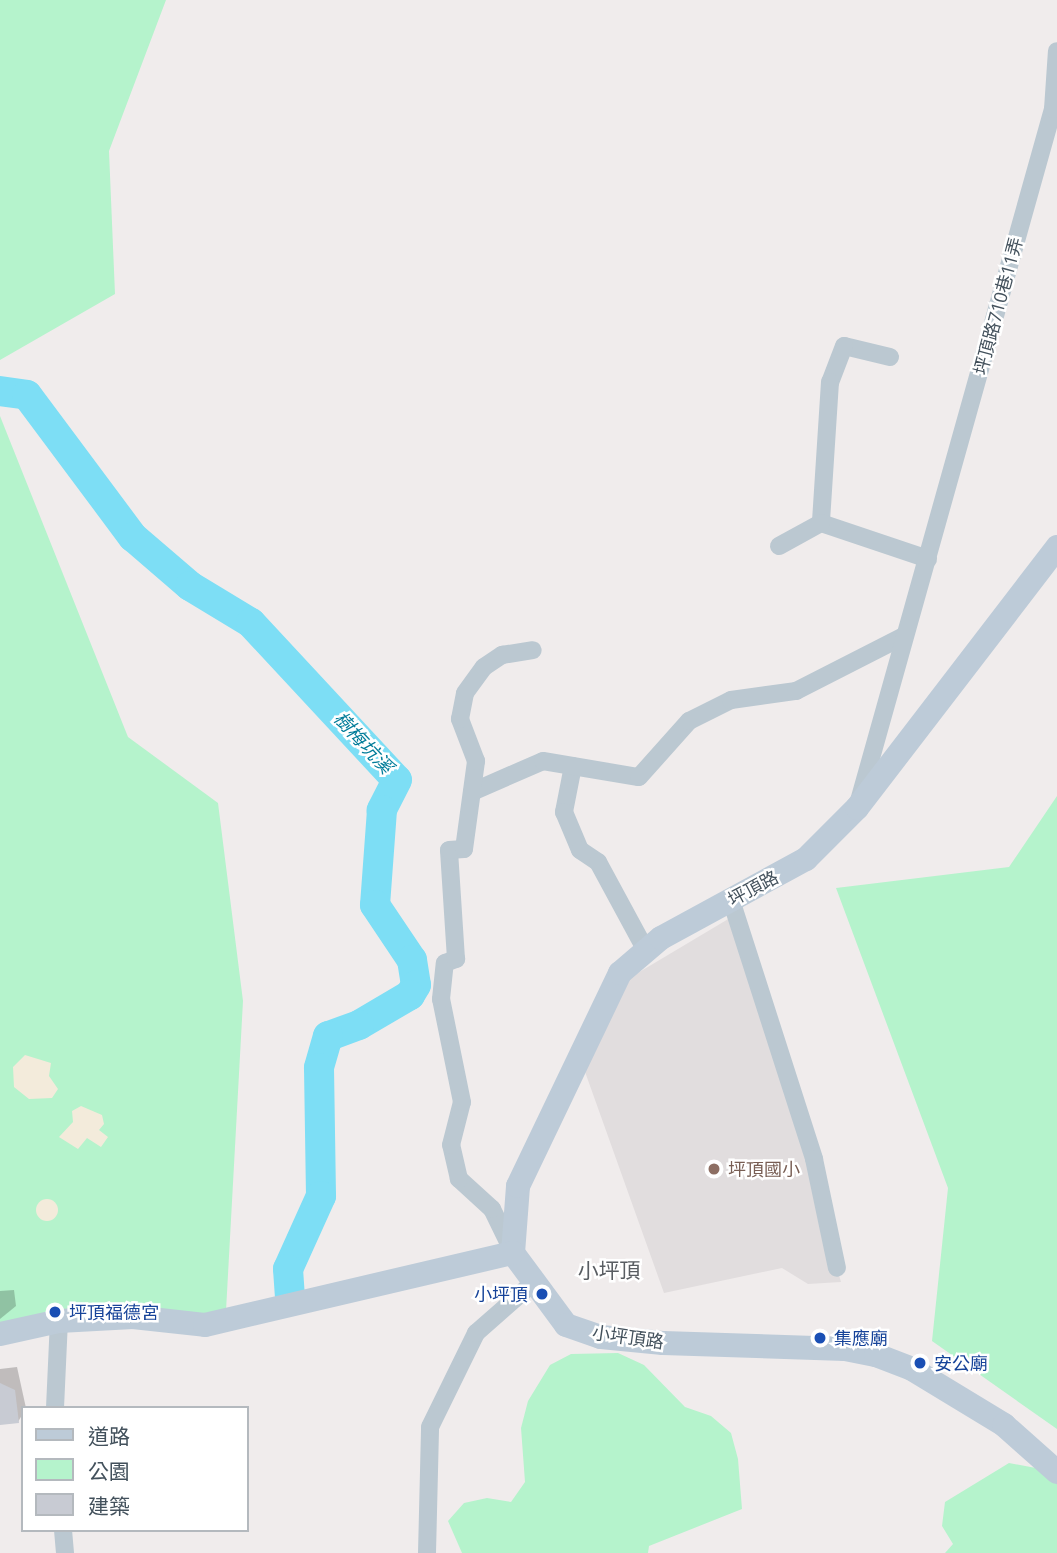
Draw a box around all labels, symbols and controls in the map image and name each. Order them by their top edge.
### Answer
street label: 坪頂路710巷11弄 [969,235,1027,377]
water label: 樹梅坑溪 [329,707,397,779]
street label: 坪頂路 [724,866,782,910]
place label: 坪頂國小 [728,1158,800,1180]
marker: 坪頂國小 [706,1161,722,1177]
district label: 小坪頂 [578,1257,640,1283]
place label: 小坪頂 [474,1283,528,1305]
marker: 小坪頂 [534,1286,550,1302]
place label: 坪頂福德宮 [69,1301,159,1323]
marker: 坪頂福德宮 [47,1304,63,1320]
street label: 小坪頂路 [591,1321,665,1353]
place label: 集應廟 [834,1327,888,1349]
marker: 集應廟 [812,1330,828,1346]
place label: 安公廟 [934,1352,988,1374]
marker: 安公廟 [912,1355,928,1371]
legend [21,1406,248,1532]
text: 道路 [88,1422,130,1450]
text: 公園 [88,1457,130,1485]
text: 建築 [88,1492,130,1520]

